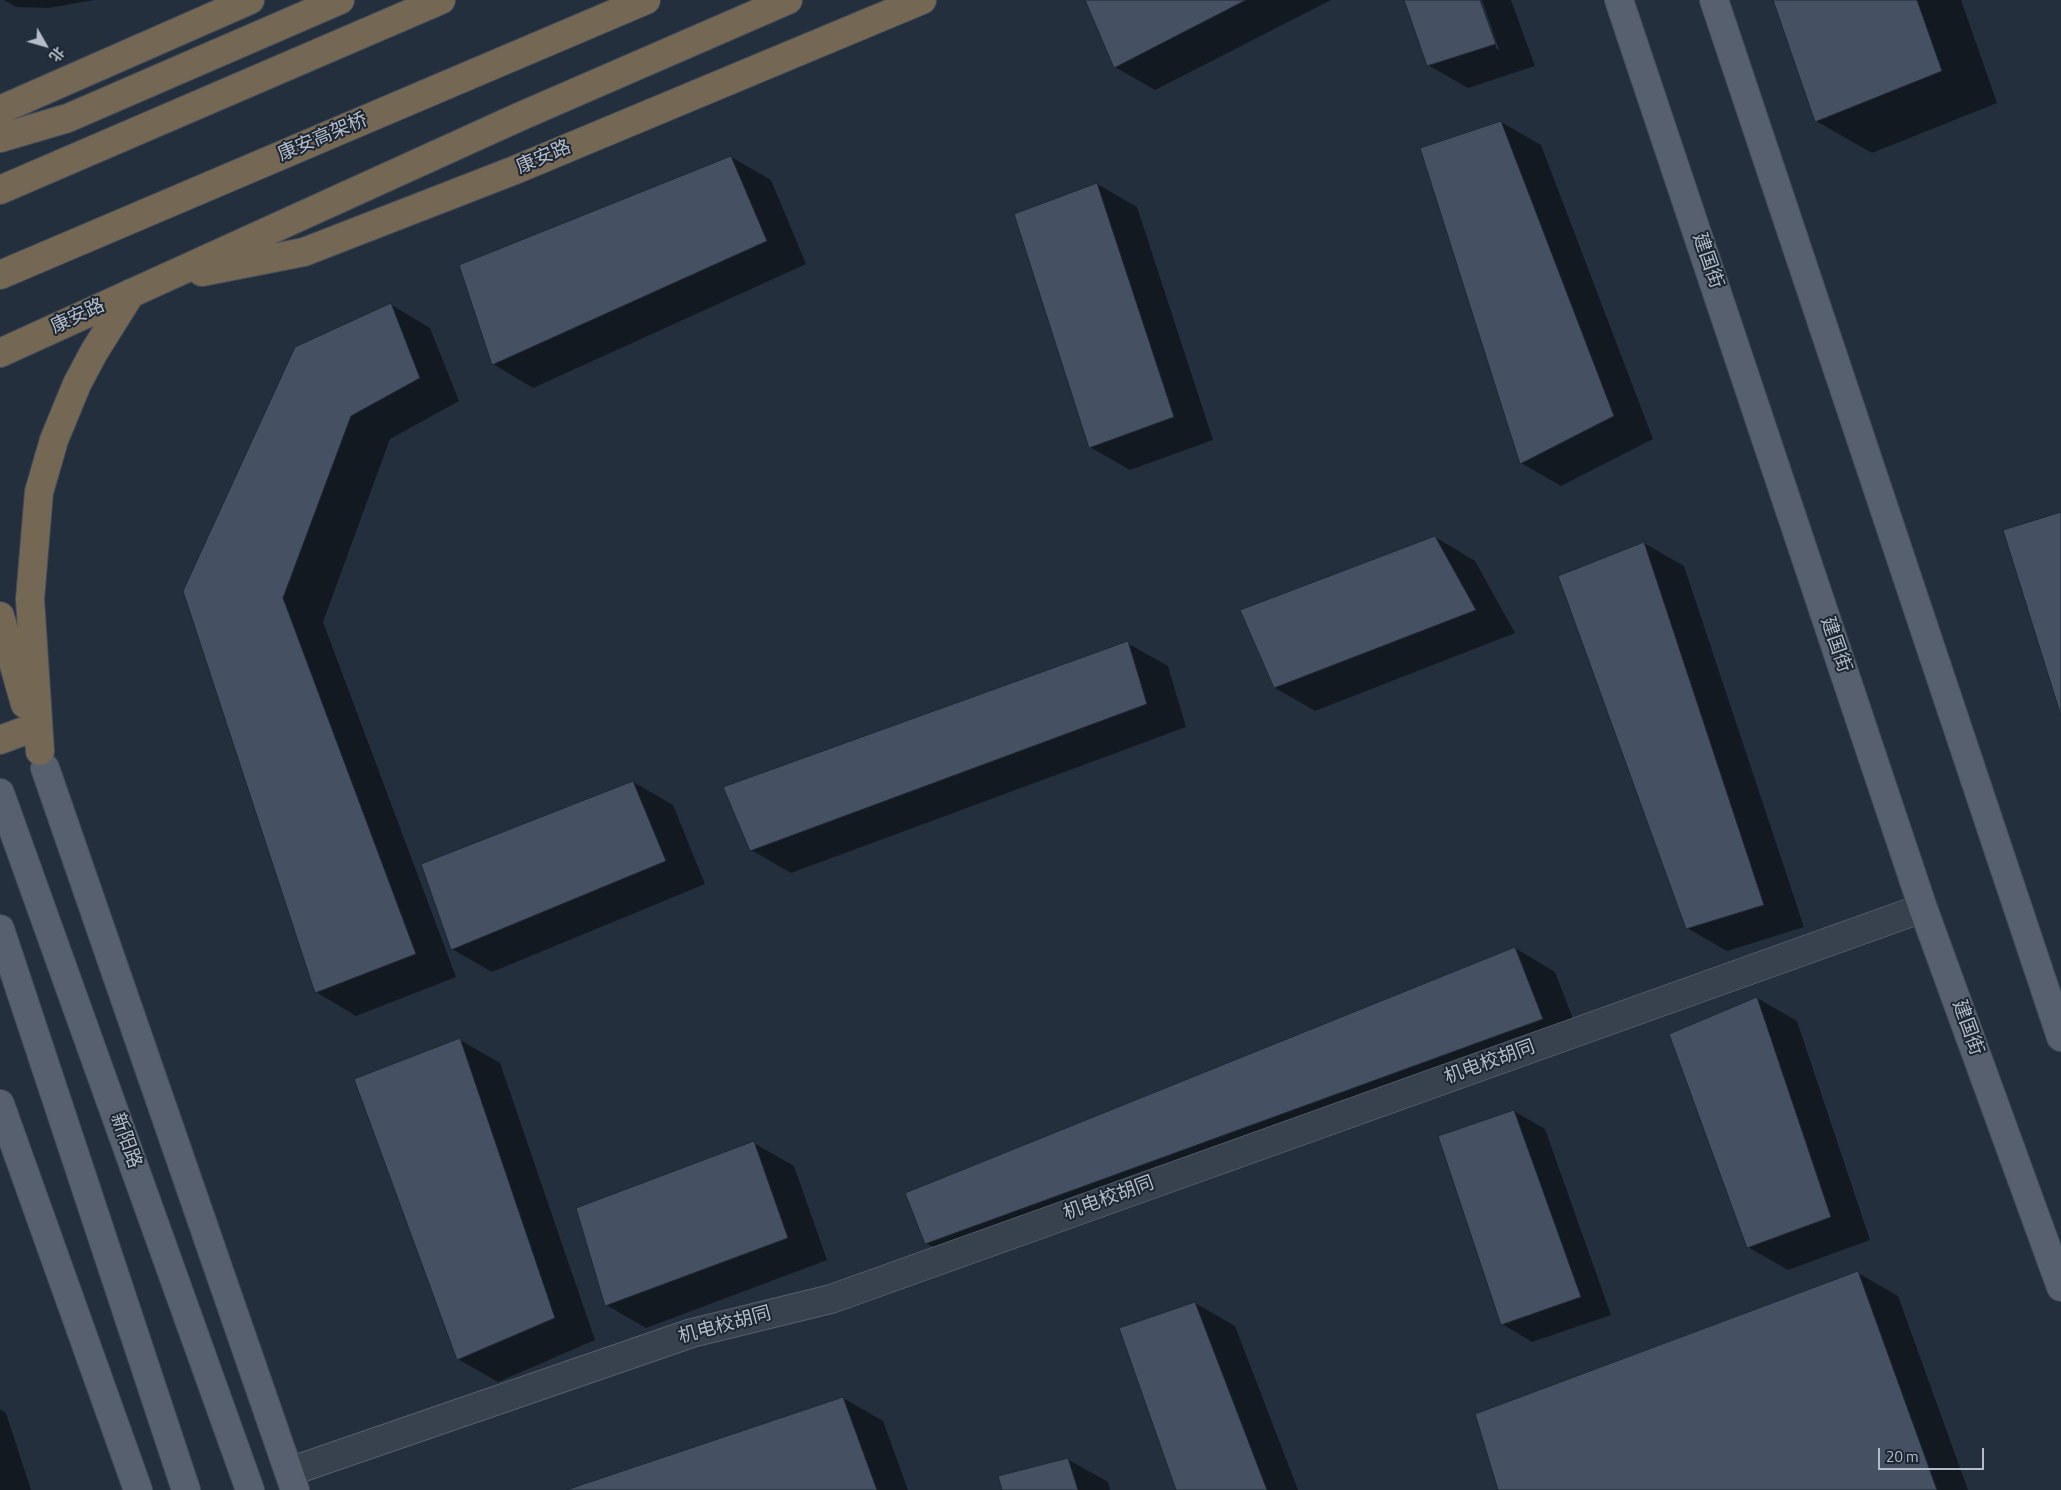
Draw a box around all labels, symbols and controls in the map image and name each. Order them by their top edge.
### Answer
north arrow [20,20,70,70]
text: 北 [45,43,70,67]
street label: 康安高架桥 [275,109,371,167]
street label: 康安路 [513,136,575,180]
street label: 建国街 [1687,230,1727,292]
street label: 康安路 [47,295,109,339]
street label: 建国街 [1815,614,1855,676]
street label: 建国街 [1947,997,1987,1059]
street label: 机电校胡同 [1441,1036,1539,1090]
street label: 新阳路 [105,1110,145,1172]
street label: 机电校胡同 [1060,1172,1158,1226]
street label: 机电校胡同 [676,1303,774,1349]
scale bar [1881,1438,1987,1470]
text: 20 m [1886,1445,1919,1468]

